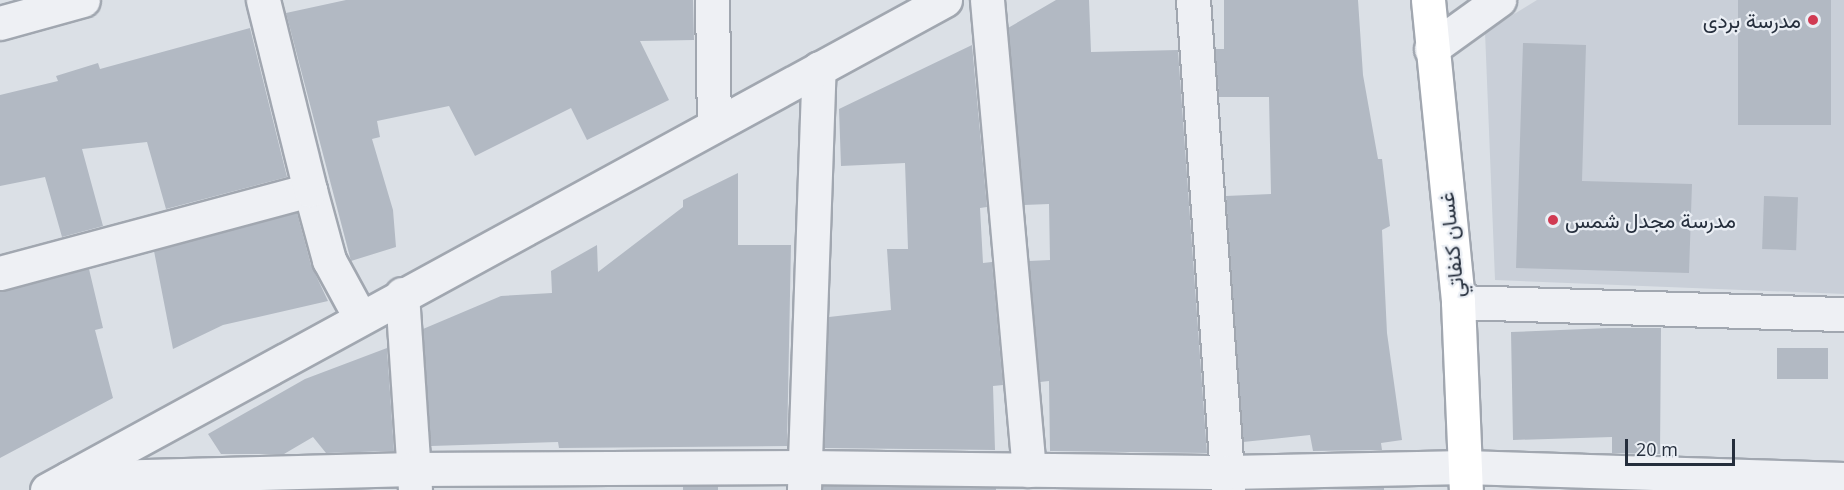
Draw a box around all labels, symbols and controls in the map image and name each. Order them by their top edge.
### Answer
place label: مدرسة بردى [1703,7,1801,33]
marker: مدرسة بردى [1806,13,1820,27]
street label: غسان كنفاتي [1433,191,1469,299]
place label: مدرسة مجدل شمس [1565,207,1736,233]
marker: مدرسة مجدل شمس [1546,213,1560,227]
scale bar [1628,427,1738,465]
text: 20 m [1636,437,1678,461]

